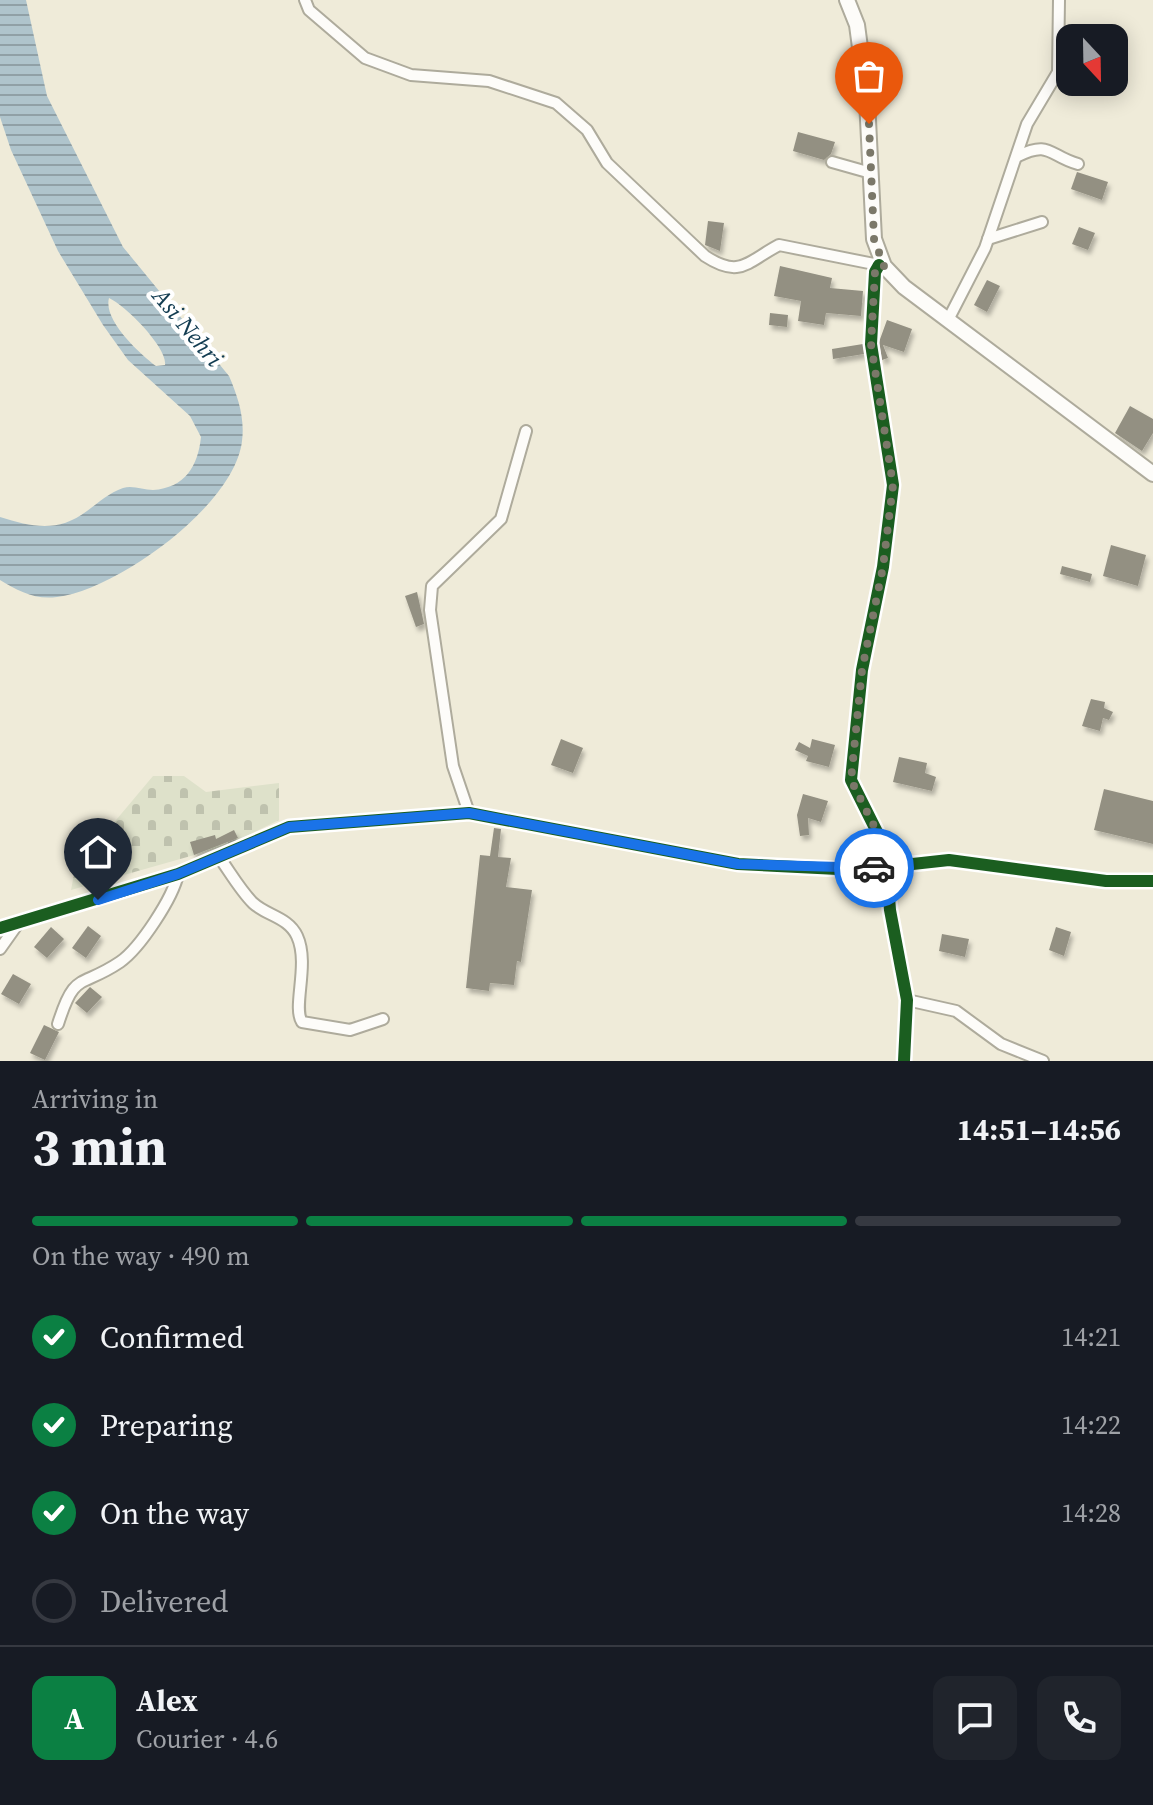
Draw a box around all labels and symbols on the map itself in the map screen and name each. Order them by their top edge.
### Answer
north arrow [1056,24,1128,96]
pin [835,42,903,124]
water label: Asi Nehri [144,279,231,374]
pin [64,818,132,900]
courier [834,828,914,908]

